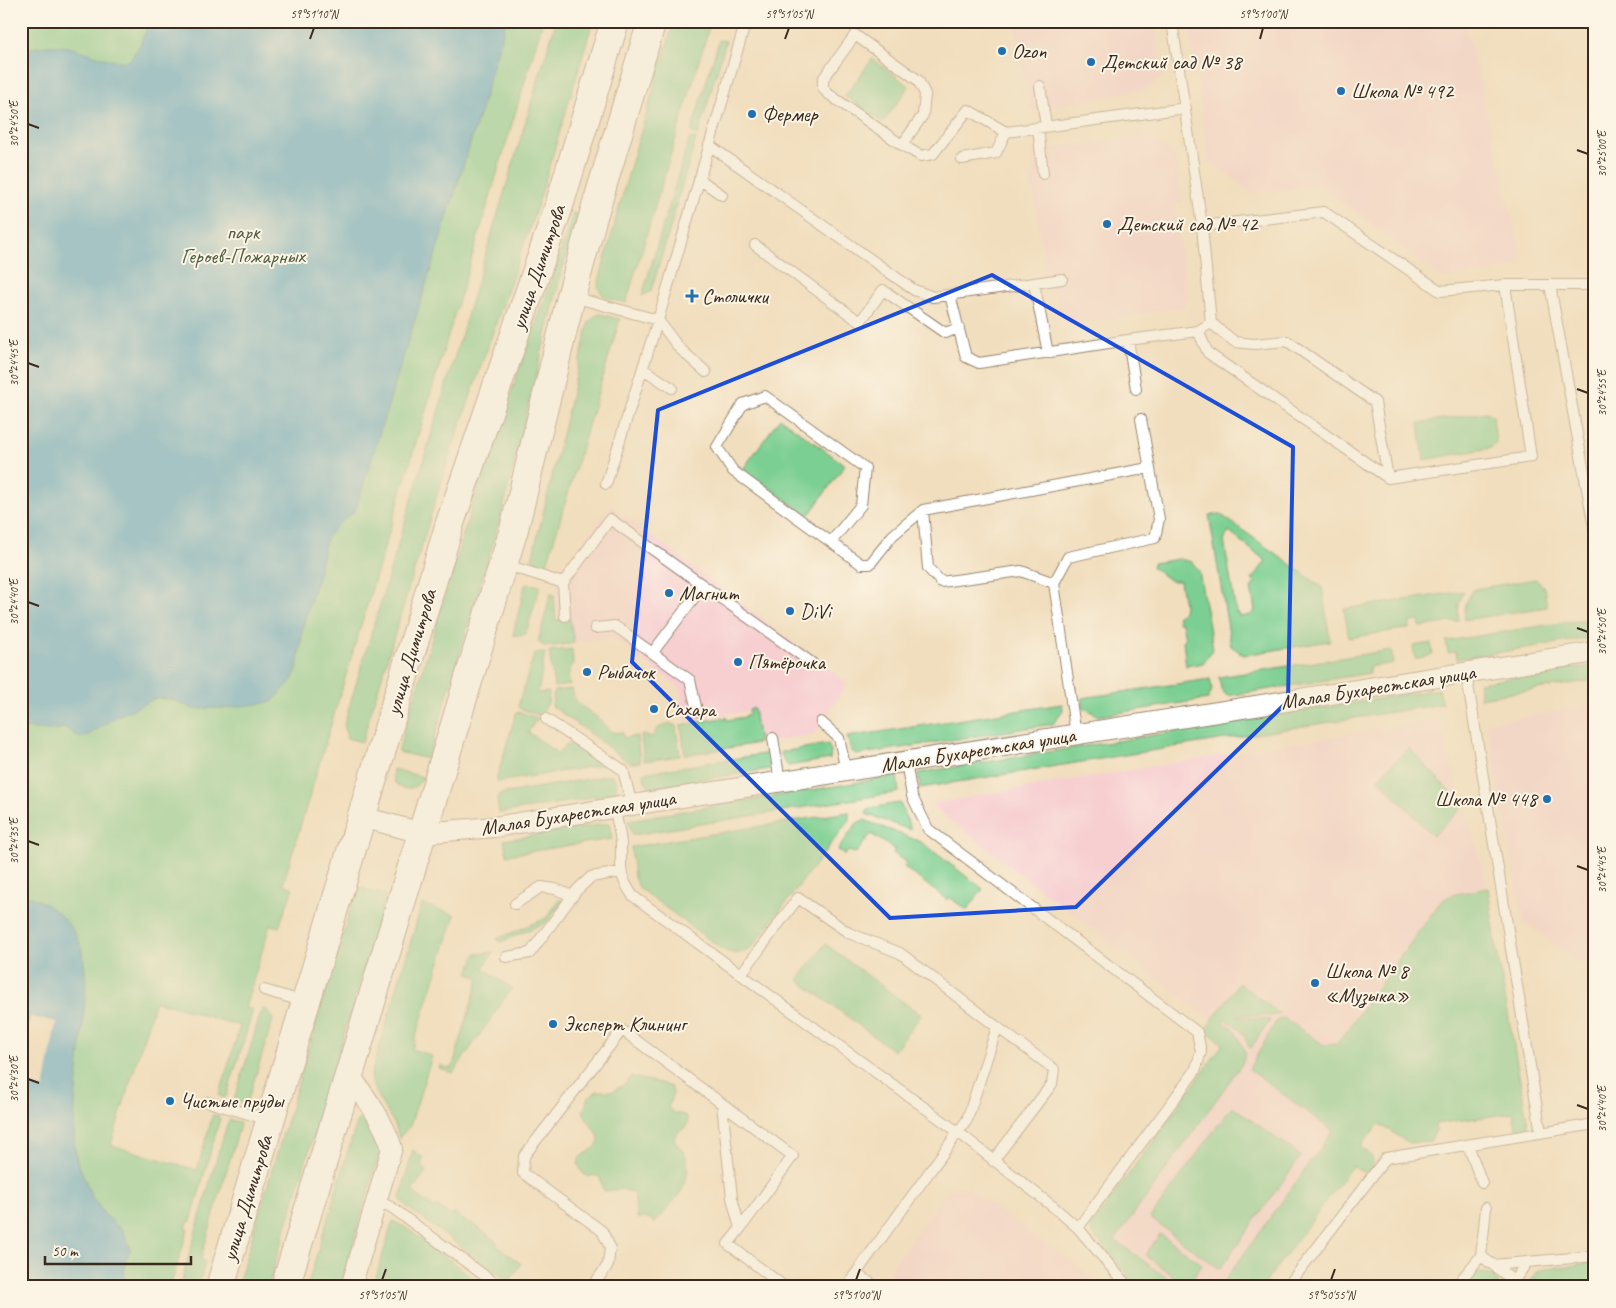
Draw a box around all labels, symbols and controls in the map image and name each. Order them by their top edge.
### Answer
text: 59°51'10"N [290,6,339,22]
text: 59°51'05"N [765,6,814,22]
text: 59°51'00"N [1239,6,1288,22]
place label: Ozon [1012,38,1047,64]
marker: Ozon [996,45,1008,57]
place label: Детский сад № 38 [1101,49,1244,75]
marker: Детский сад № 38 [1085,56,1097,68]
place label: Школа № 492 [1351,78,1455,104]
marker: Школа № 492 [1335,85,1347,97]
text: 30°24'50"E [6,99,22,147]
place label: Фермер [762,101,820,127]
marker: Фермер [746,108,758,120]
text: 30°25'00"E [1594,129,1610,177]
street label: улица Димитрова [504,200,572,335]
place label: Детский сад № 42 [1117,211,1259,237]
marker: Детский сад № 42 [1101,218,1113,230]
park label: парк Героев-Пожарных [181,219,306,269]
place label: Столички [702,283,770,309]
marker: Столички [686,290,698,302]
text: 30°24'45"E [6,338,22,386]
text: 30°24'55"E [1594,368,1610,416]
text: 30°24'40"E [6,577,22,625]
place label: Магнит [679,580,740,606]
street label: улица Димитрова [379,584,443,720]
marker: Магнит [663,587,675,599]
place label: DiVi [800,598,834,624]
marker: DiVi [784,605,796,617]
text: 30°24'50"E [1594,607,1610,655]
place label: Пятёрочка [748,649,827,675]
marker: Пятёрочка [732,656,744,668]
place label: Рыбачок [597,659,656,685]
street label: Малая Бухарестская улица [1279,659,1479,715]
marker: Рыбачок [581,666,593,678]
place label: Сахара [664,696,718,722]
marker: Сахара [648,703,660,715]
street label: Малая Бухарестская улица [879,722,1079,778]
street label: Малая Бухарестская улица [479,785,679,841]
place label: Школа № 448 [1435,786,1540,812]
marker: Школа № 448 [1541,793,1553,805]
text: 30°24'35"E [6,816,22,864]
text: 30°24'45"E [1594,845,1610,893]
place label: Школа № 8 «Музыка» [1325,958,1411,1009]
marker: Школа № 8 «Музыка» [1309,977,1321,989]
place label: Эксперт Клининг [563,1011,689,1037]
marker: Эксперт Клининг [547,1018,559,1030]
text: 30°24'30"E [6,1054,22,1102]
text: 30°24'40"E [1594,1084,1610,1132]
place label: Чистые пруды [180,1088,285,1114]
marker: Чистые пруды [164,1095,176,1107]
street label: улица Димитрова [215,1130,279,1266]
scale bar [45,1233,191,1265]
text: 50 m [52,1242,79,1261]
text: 59°51'05"N [358,1287,407,1303]
text: 59°51'00"N [832,1287,881,1303]
text: 59°50'55"N [1307,1287,1356,1303]

